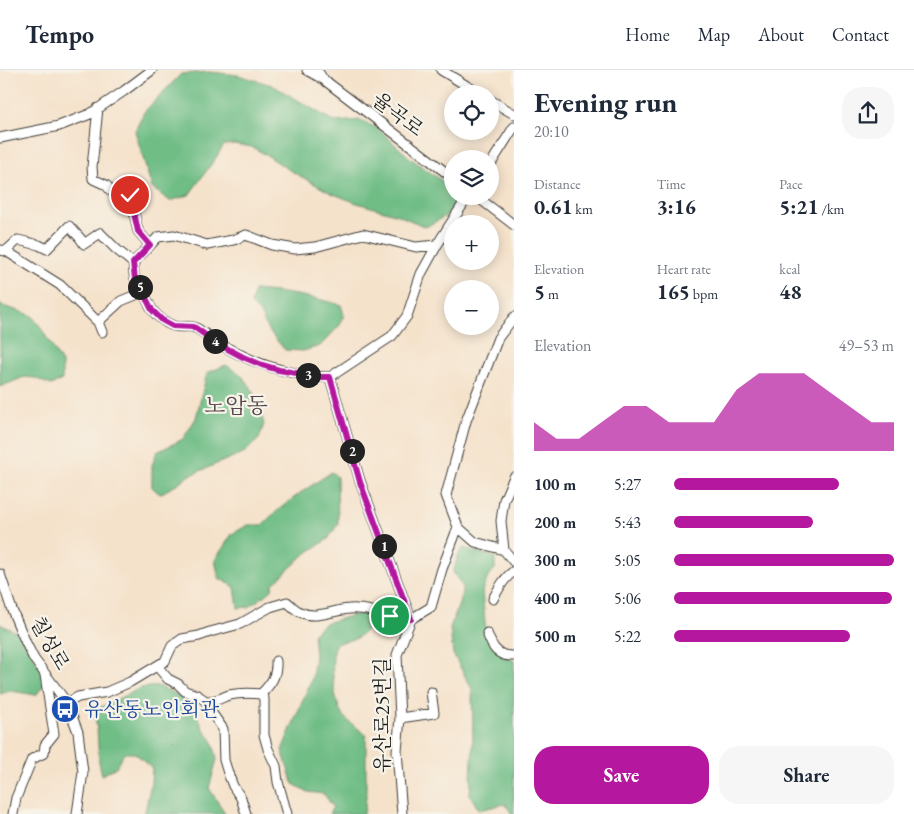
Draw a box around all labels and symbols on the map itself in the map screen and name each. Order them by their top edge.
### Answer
street label: 율곡로 [367,86,429,142]
pin [109,174,151,216]
pin: 5 [128,274,152,300]
pin: 4 [202,328,228,354]
pin: 3 [296,362,320,388]
district label: 노암동 [204,391,268,420]
pin: 2 [340,438,364,464]
pin: 1 [372,534,396,558]
pin [369,595,411,637]
street label: 칠성로 [24,611,76,675]
street label: 유산로25번길 [369,657,395,773]
bus stop icon: 유산동노인회관 [50,694,80,724]
place label: 유산동노인회관 [84,696,220,722]

